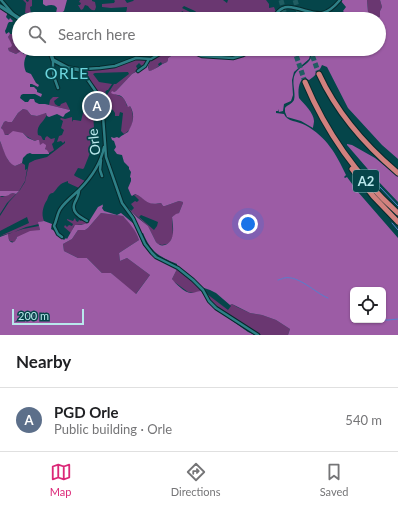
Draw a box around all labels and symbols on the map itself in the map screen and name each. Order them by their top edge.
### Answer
district label: ORLE [45,63,89,82]
pin: A [84,91,110,121]
street label: Orle [84,128,103,156]
road number: A2 [353,170,379,192]
your location [238,214,258,234]
scale bar [12,307,84,326]

